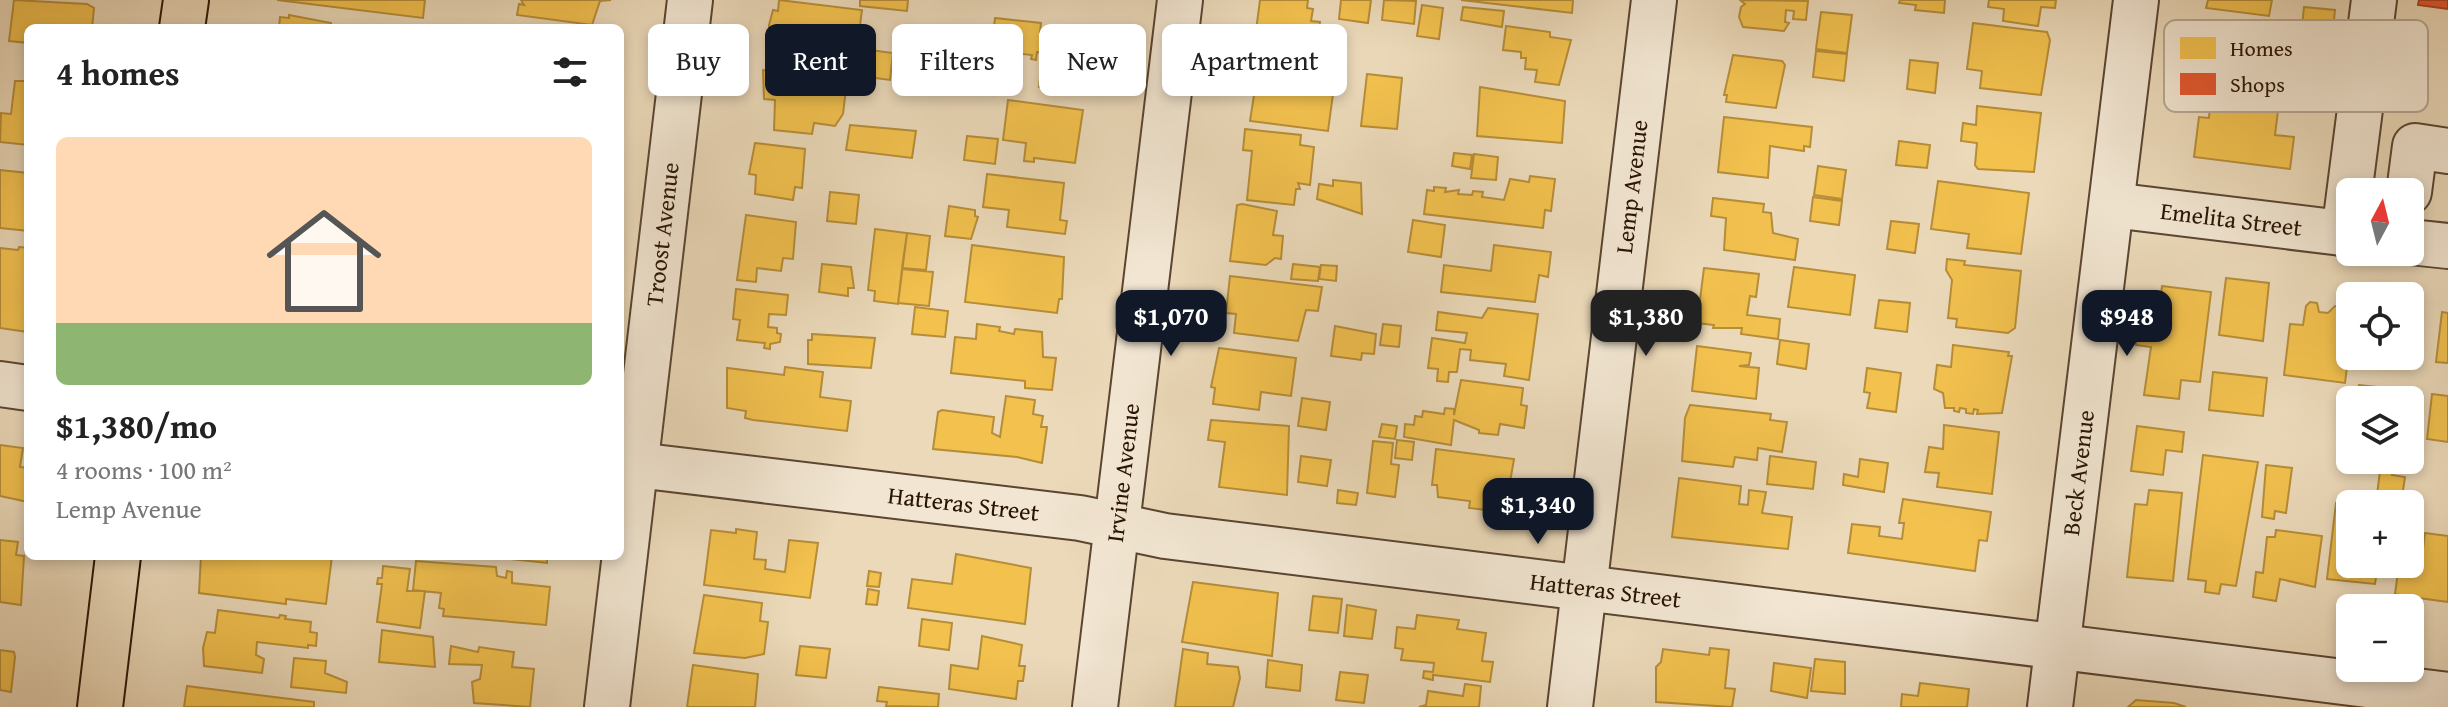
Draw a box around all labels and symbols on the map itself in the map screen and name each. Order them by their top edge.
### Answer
legend [2164,20,2428,112]
text: Homes [2230,32,2293,64]
text: Shops [2230,68,2285,100]
street label: Lemp Avenue [1606,118,1657,256]
street label: Troost Avenue [636,160,688,308]
north arrow [2336,178,2424,266]
street label: Emelita Street [2158,193,2304,245]
pin: $1,070 [1106,290,1236,358]
pin: $1,380 [1581,290,1711,358]
pin: $948 [2080,290,2174,358]
street label: Irvine Avenue [1097,401,1148,544]
street label: Beck Avenue [2053,408,2103,538]
street label: Hatteras Street [886,477,1042,530]
pin: $1,340 [1473,478,1603,546]
street label: Hatteras Street [1528,563,1684,617]

